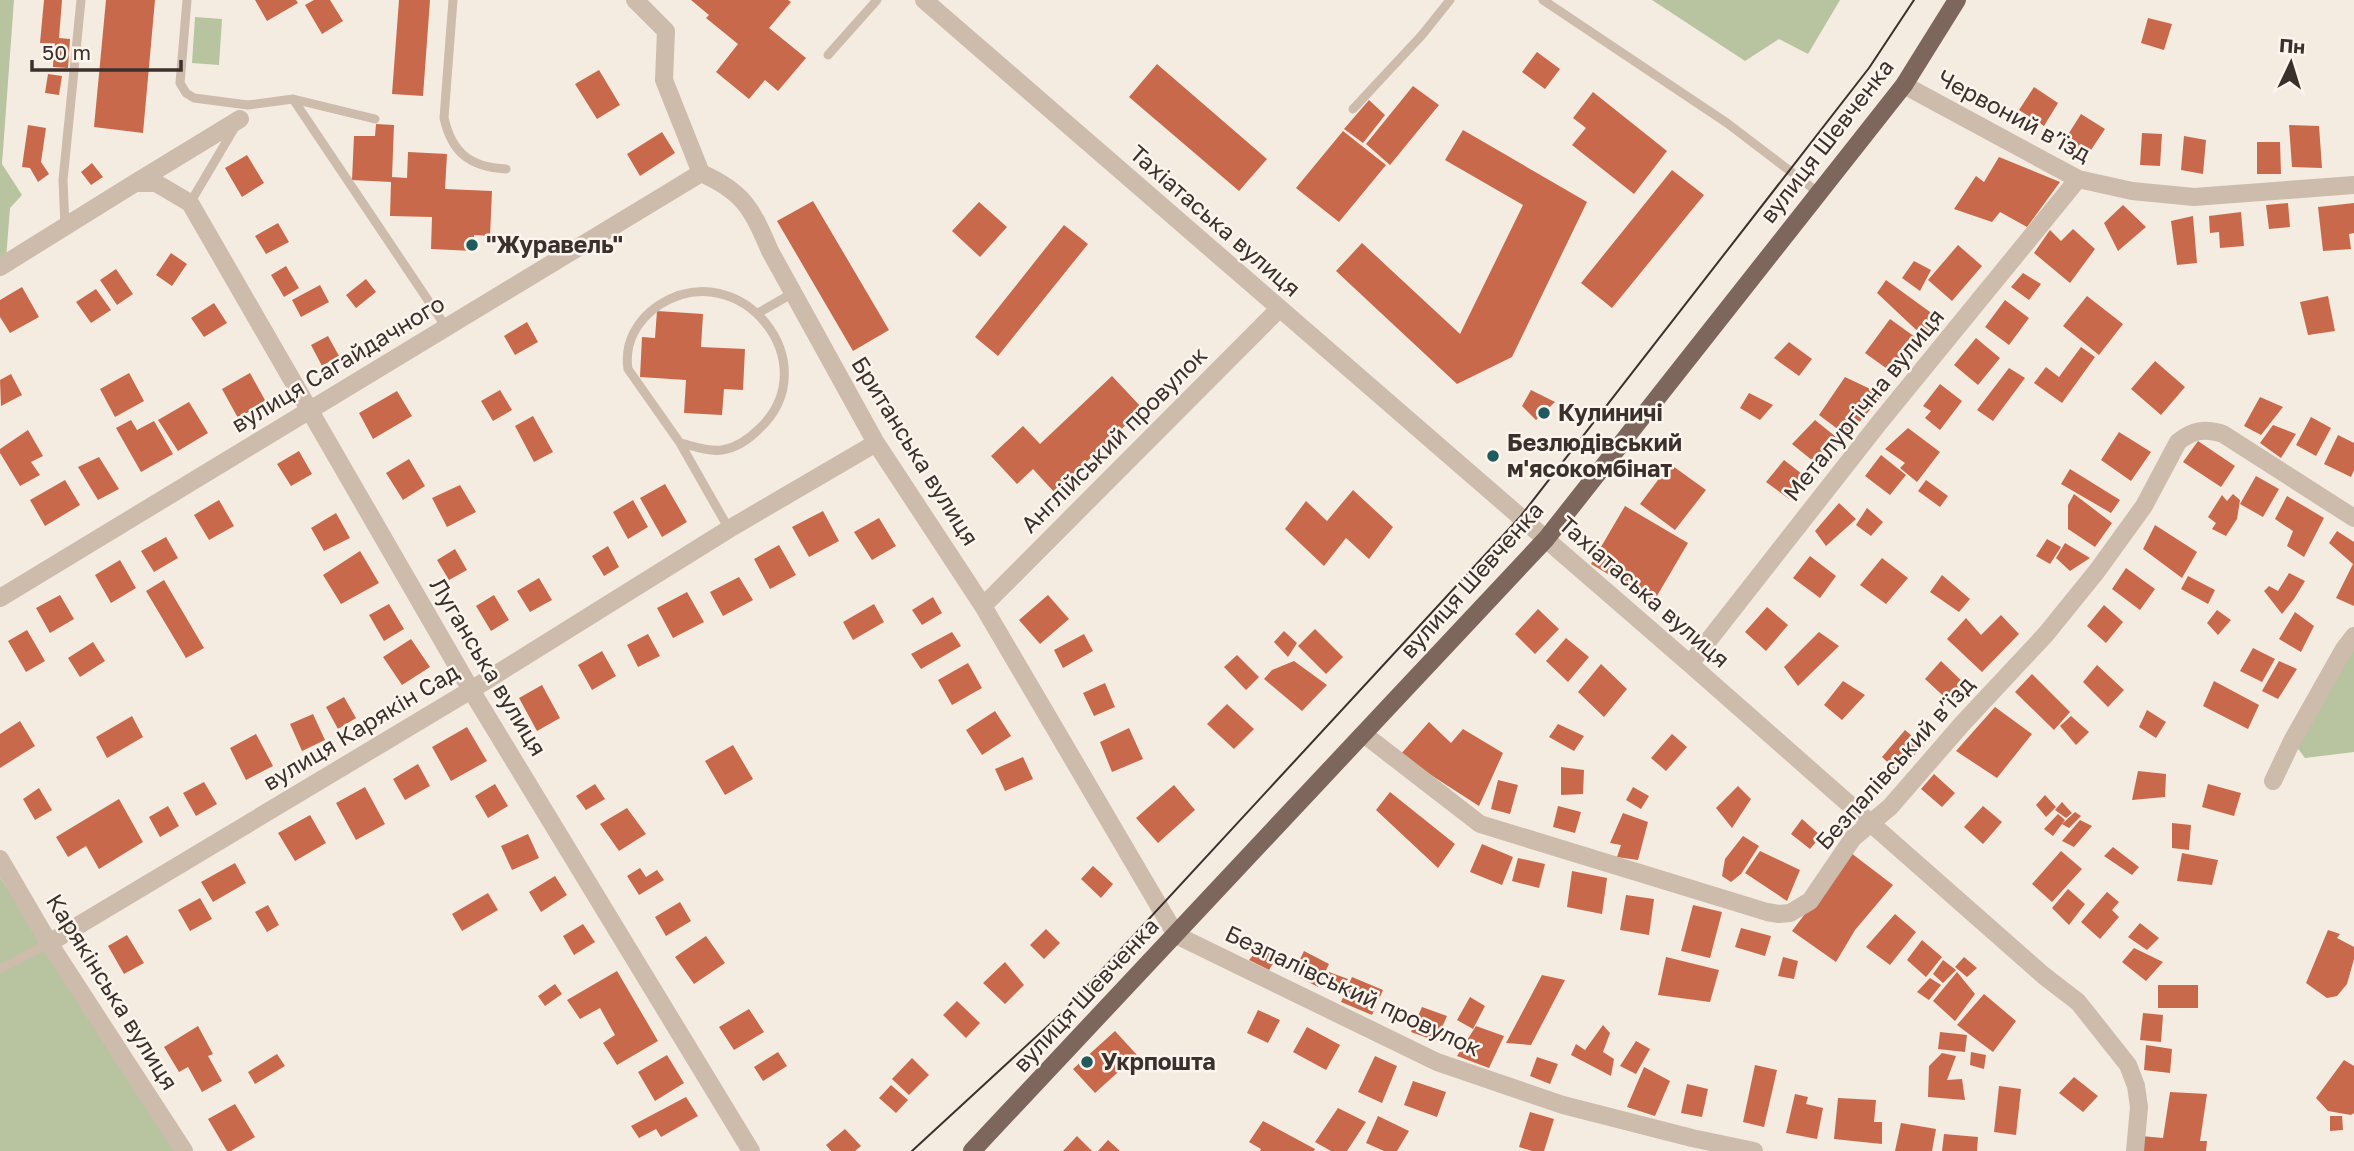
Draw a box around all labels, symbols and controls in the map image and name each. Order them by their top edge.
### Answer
scale bar [32,28,180,72]
north arrow [2256,28,2326,98]
text: Пн [2279,33,2306,58]
text: 50 m [42,39,91,65]
street label: вулиця Шевченка [1753,53,1899,228]
street label: Червоний в’їзд [1933,63,2096,167]
street label: Тахіатаська вулиця [1125,139,1307,302]
place label: "Журавель" [486,230,623,258]
marker: "Журавель" [464,237,480,253]
street label: вулиця Сагайдачного [226,288,449,438]
street label: Металургічна вулиця [1777,302,1949,506]
street label: Англійський провулок [1014,340,1212,538]
street label: Британська вулиця [846,351,985,550]
place label: Кулиничі [1558,398,1663,426]
marker: Кулиничі [1536,405,1552,421]
place label: Безлюдівський м'ясокомбінат [1507,428,1682,482]
marker: Безлюдівський м'ясокомбінат [1485,448,1501,464]
street label: вулиця Шевченка [1394,495,1549,663]
street label: Тахіатаська вулиця [1554,510,1736,673]
street label: Луганська вулиця [425,572,553,761]
street label: вулиця Карякін Сад [257,657,464,796]
street label: Безпалівський в’їзд [1809,670,1980,855]
street label: Карякінська вулиця [41,888,185,1095]
street label: вулиця Шевченка [1007,911,1164,1077]
street label: Безпалівський провулок [1221,918,1486,1062]
place label: Укрпошта [1101,1047,1216,1075]
marker: Укрпошта [1079,1054,1095,1070]

